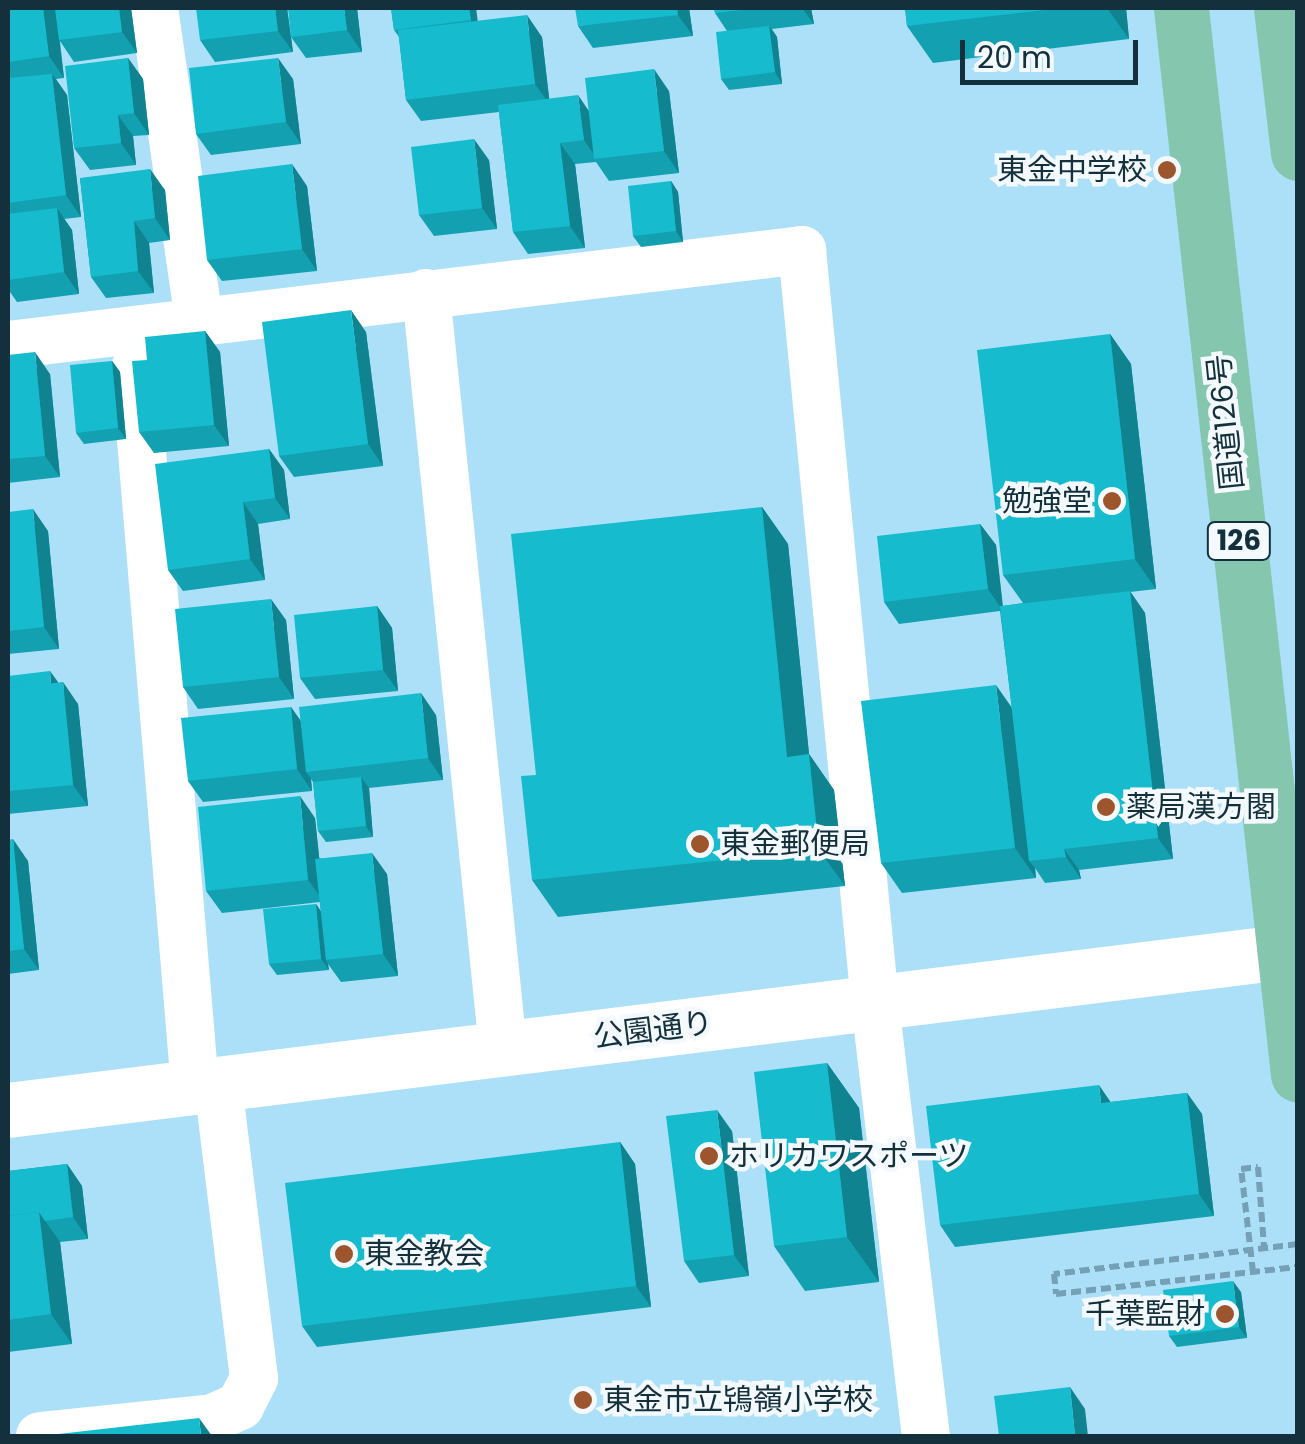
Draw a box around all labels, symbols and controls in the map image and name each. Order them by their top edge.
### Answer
scale bar [965,20,1142,82]
text: 20 m [977,36,1052,79]
place label: 東金中学校 [997,152,1147,188]
marker: 東金中学校 [1156,159,1178,181]
street label: 国道126号 [1201,353,1251,491]
place label: 勉強堂 [1002,483,1092,519]
marker: 勉強堂 [1101,490,1123,512]
road number: 126 [1206,518,1272,564]
place label: 薬局漢方閣 [1126,789,1276,825]
marker: 薬局漢方閣 [1095,796,1117,818]
place label: 東金郵便局 [720,826,870,862]
marker: 東金郵便局 [689,833,711,855]
street label: 公園通り [591,1005,715,1055]
place label: ホリカワスポーツ [729,1138,969,1174]
marker: ホリカワスポーツ [698,1145,720,1167]
place label: 東金教会 [364,1236,484,1272]
marker: 東金教会 [333,1243,355,1265]
place label: 千葉監財 [1085,1296,1205,1332]
marker: 千葉監財 [1214,1303,1236,1325]
place label: 東金市立鴇嶺小学校 [603,1382,873,1418]
marker: 東金市立鴇嶺小学校 [572,1389,594,1411]

